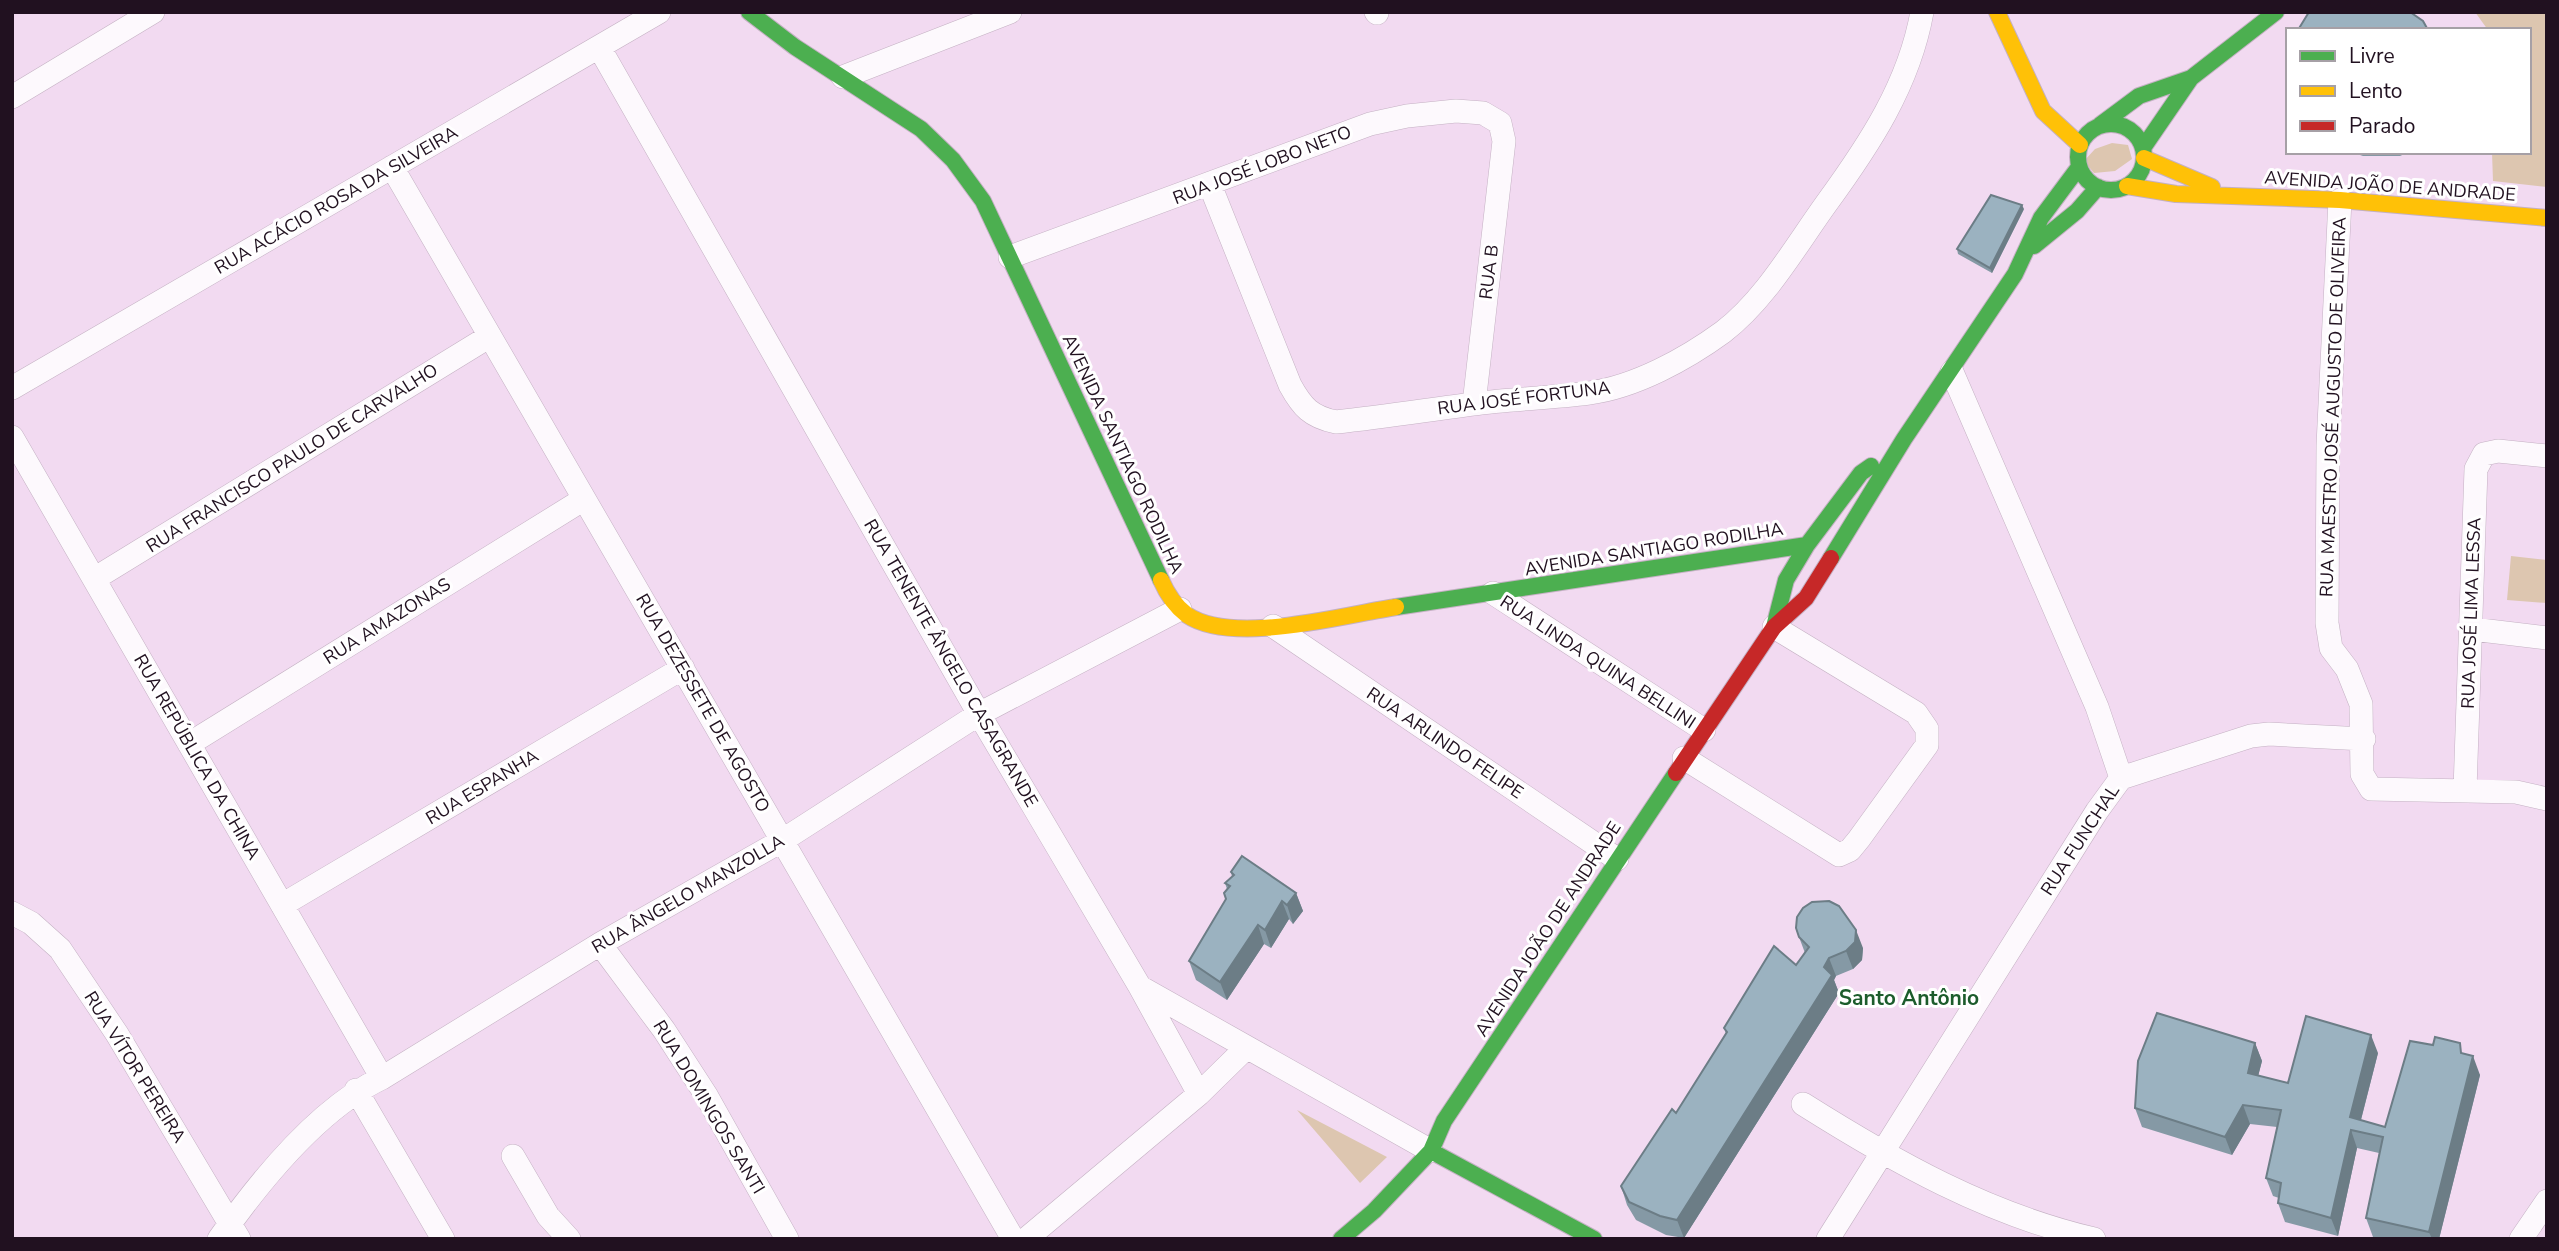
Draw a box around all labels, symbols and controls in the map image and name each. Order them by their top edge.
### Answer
legend [2286,28,2531,154]
text: Livre [2349,42,2395,70]
text: Lento [2349,77,2402,105]
text: Parado [2349,112,2415,140]
street label: RUA ACÁCIO ROSA DA SILVEIRA [210,120,462,280]
street label: RUA JOSÉ LOBO NETO [1169,120,1355,210]
street label: AVENIDA JOÃO DE ANDRADE [2264,165,2516,207]
street label: RUA MAESTRO JOSÉ AUGUSTO DE OLIVEIRA [2314,217,2352,597]
street label: RUA B [1474,243,1504,301]
street label: AVENIDA SANTIAGO RODILHA [1057,330,1189,578]
street label: RUA FRANCISCO PAULO DE CARVALHO [142,358,442,558]
street label: RUA JOSÉ FORTUNA [1436,375,1612,421]
street label: RUA TENENTE ÂNGELO CASAGRANDE [858,515,1044,811]
street label: AVENIDA SANTIAGO RODILHA [1523,517,1785,581]
street label: RUA JOSÉ LIMA LESSA [2456,517,2486,709]
street label: RUA AMAZONAS [319,572,455,670]
street label: RUA DEZESSETE DE AGOSTO [630,589,776,817]
street label: RUA LINDA QUINA BELLINI [1496,590,1700,734]
street label: RUA REPÚBLICA DA CHINA [128,650,266,864]
street label: RUA ARLINDO FELIPE [1362,682,1528,804]
street label: RUA ESPANHA [421,744,543,830]
street label: RUA FUNCHAL [2035,780,2125,900]
street label: AVENIDA JOÃO DE ANDRADE [1469,817,1627,1041]
street label: RUA ÂNGELO MANZOLLA [587,829,789,959]
district label: Santo Antônio [1839,984,1979,1012]
street label: RUA VÍTOR PEREIRA [79,987,191,1147]
street label: RUA DOMINGOS SANTI [648,1016,770,1198]

